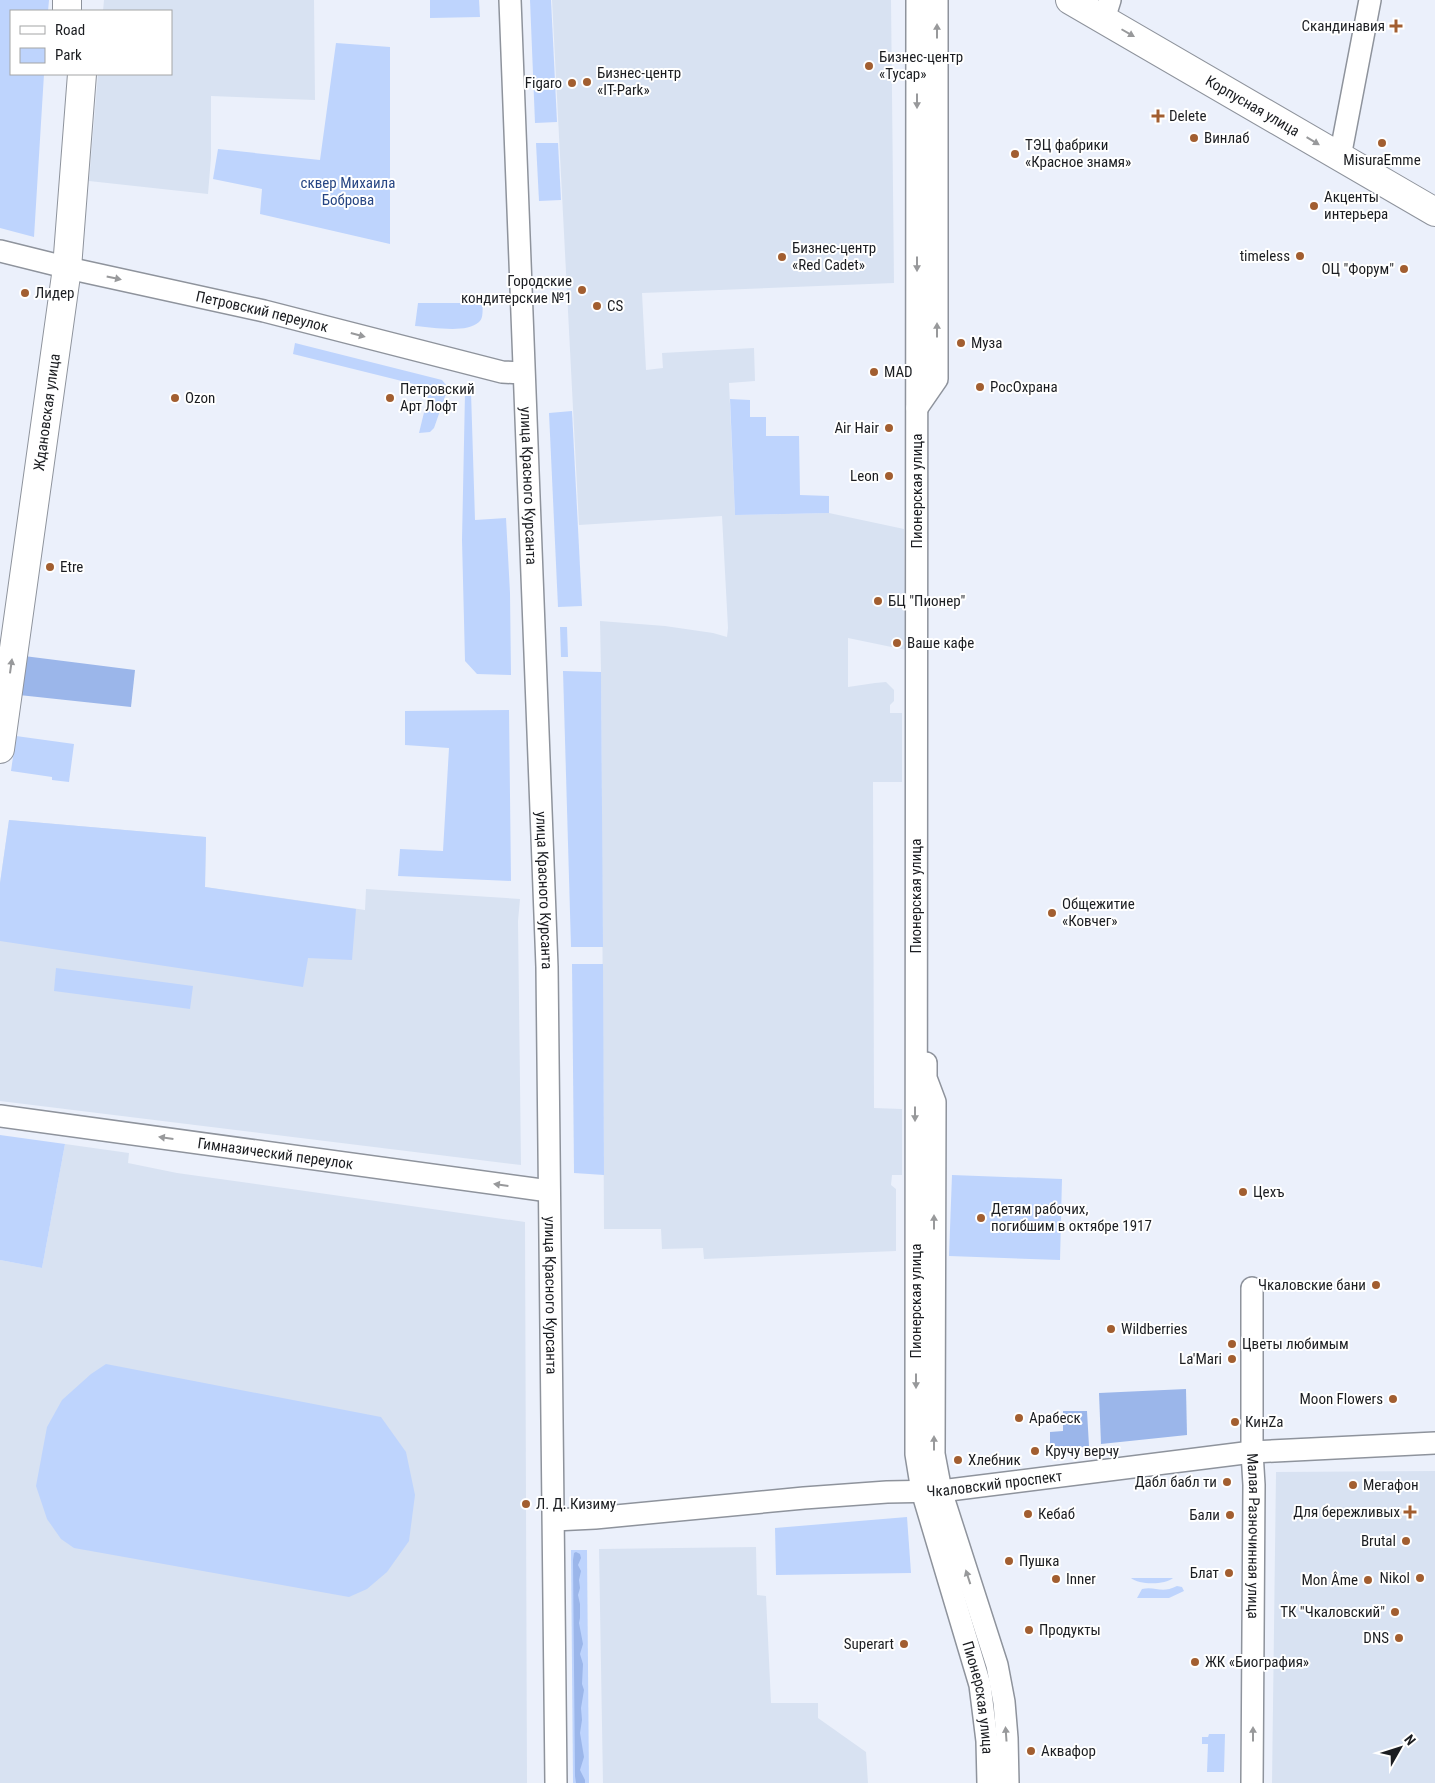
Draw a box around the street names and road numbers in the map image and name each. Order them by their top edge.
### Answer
street label: Корпусная улица [1202,72,1303,140]
street label: Петровский переулок [194,287,330,336]
street label: Ждановская улица [30,352,64,472]
street label: улица Красного Курсанта [517,406,541,565]
street label: Пионерская улица [908,434,926,548]
street label: улица Красного Курсанта [532,811,556,970]
street label: Пионерская улица [907,839,925,953]
street label: Гимназический переулок [197,1134,354,1173]
street label: улица Красного Курсанта [541,1216,560,1374]
street label: Пионерская улица [907,1244,925,1358]
street label: Малая Разночинная улица [1243,1453,1263,1619]
street label: Чкаловский проспект [926,1467,1063,1500]
street label: Пионерская улица [958,1639,996,1754]

